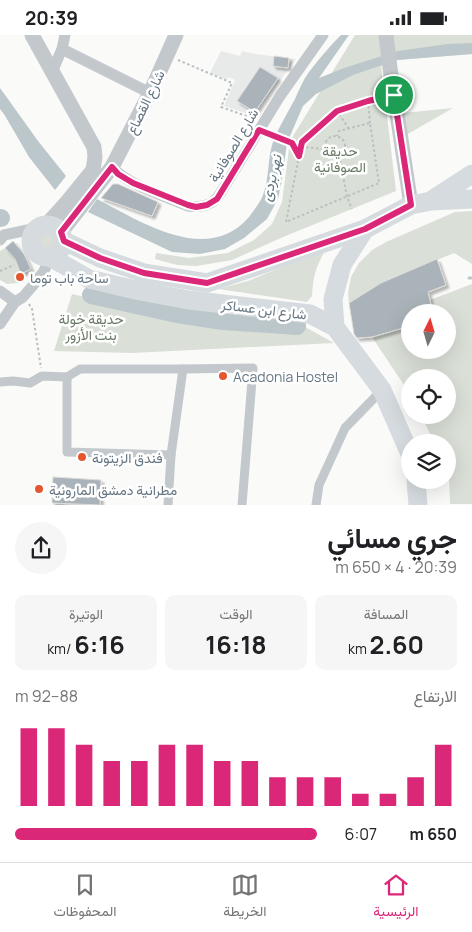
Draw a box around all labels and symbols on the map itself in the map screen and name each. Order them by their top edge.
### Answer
street label: شارع القصاع [121,67,170,138]
pin [373,74,415,116]
street label: شارع الصوفانية [204,105,264,186]
park label: حديقة الصوفانية [314,141,366,176]
water label: نهر بردى [255,152,287,204]
place label: ساحة باب توما [30,268,109,287]
marker: ساحة باب توما [14,271,26,283]
street label: شارع ابن عساكر [219,294,308,326]
north arrow [401,304,456,359]
park label: حديقة خولة بنت الأزور [58,309,124,344]
place label: Acadonia Hostel [233,367,338,386]
marker: Acadonia Hostel [217,370,229,382]
place label: فندق الزيتونة [92,448,163,467]
marker: فندق الزيتونة [76,451,88,463]
place label: مطرانية دمشق المارونية [49,480,177,499]
marker: مطرانية دمشق المارونية [33,483,45,495]

